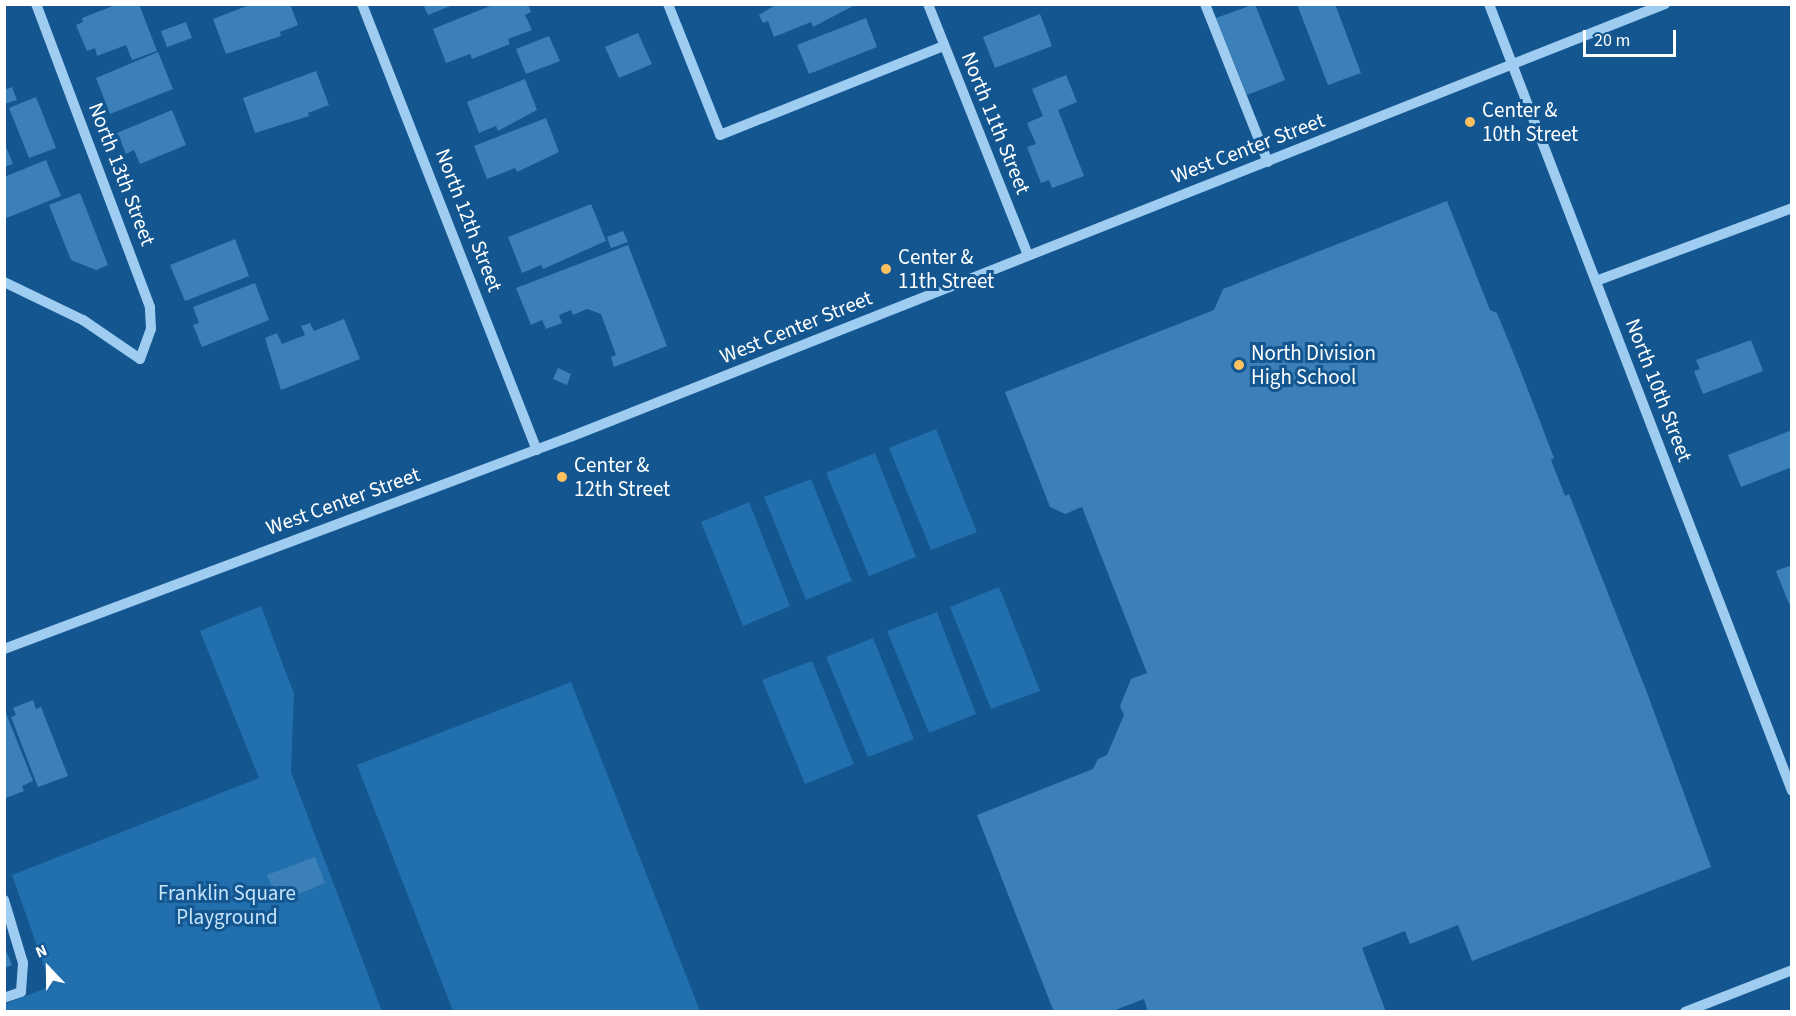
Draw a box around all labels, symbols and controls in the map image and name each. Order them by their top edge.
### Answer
scale bar [1586,18,1679,56]
text: 20 m [1594,28,1630,53]
street label: North 11th Street [956,48,1036,198]
place label: Center & 10th Street [1482,97,1578,147]
street label: North 13th Street [83,99,161,249]
street label: West Center Street [1168,107,1328,189]
marker: Center & 10th Street [1463,115,1477,129]
street label: North 12th Street [430,145,508,295]
place label: Center & 11th Street [898,244,994,294]
marker: Center & 11th Street [879,262,893,276]
street label: West Center Street [716,285,876,369]
street label: North 10th Street [1620,315,1698,465]
place label: North Division High School [1251,340,1376,390]
marker: North Division High School [1232,358,1246,372]
place label: Center & 12th Street [574,452,670,502]
street label: West Center Street [263,461,423,541]
marker: Center & 12th Street [555,470,569,484]
park label: Franklin Square Playground [158,880,296,930]
north arrow [18,938,78,998]
text: N [32,939,50,964]

